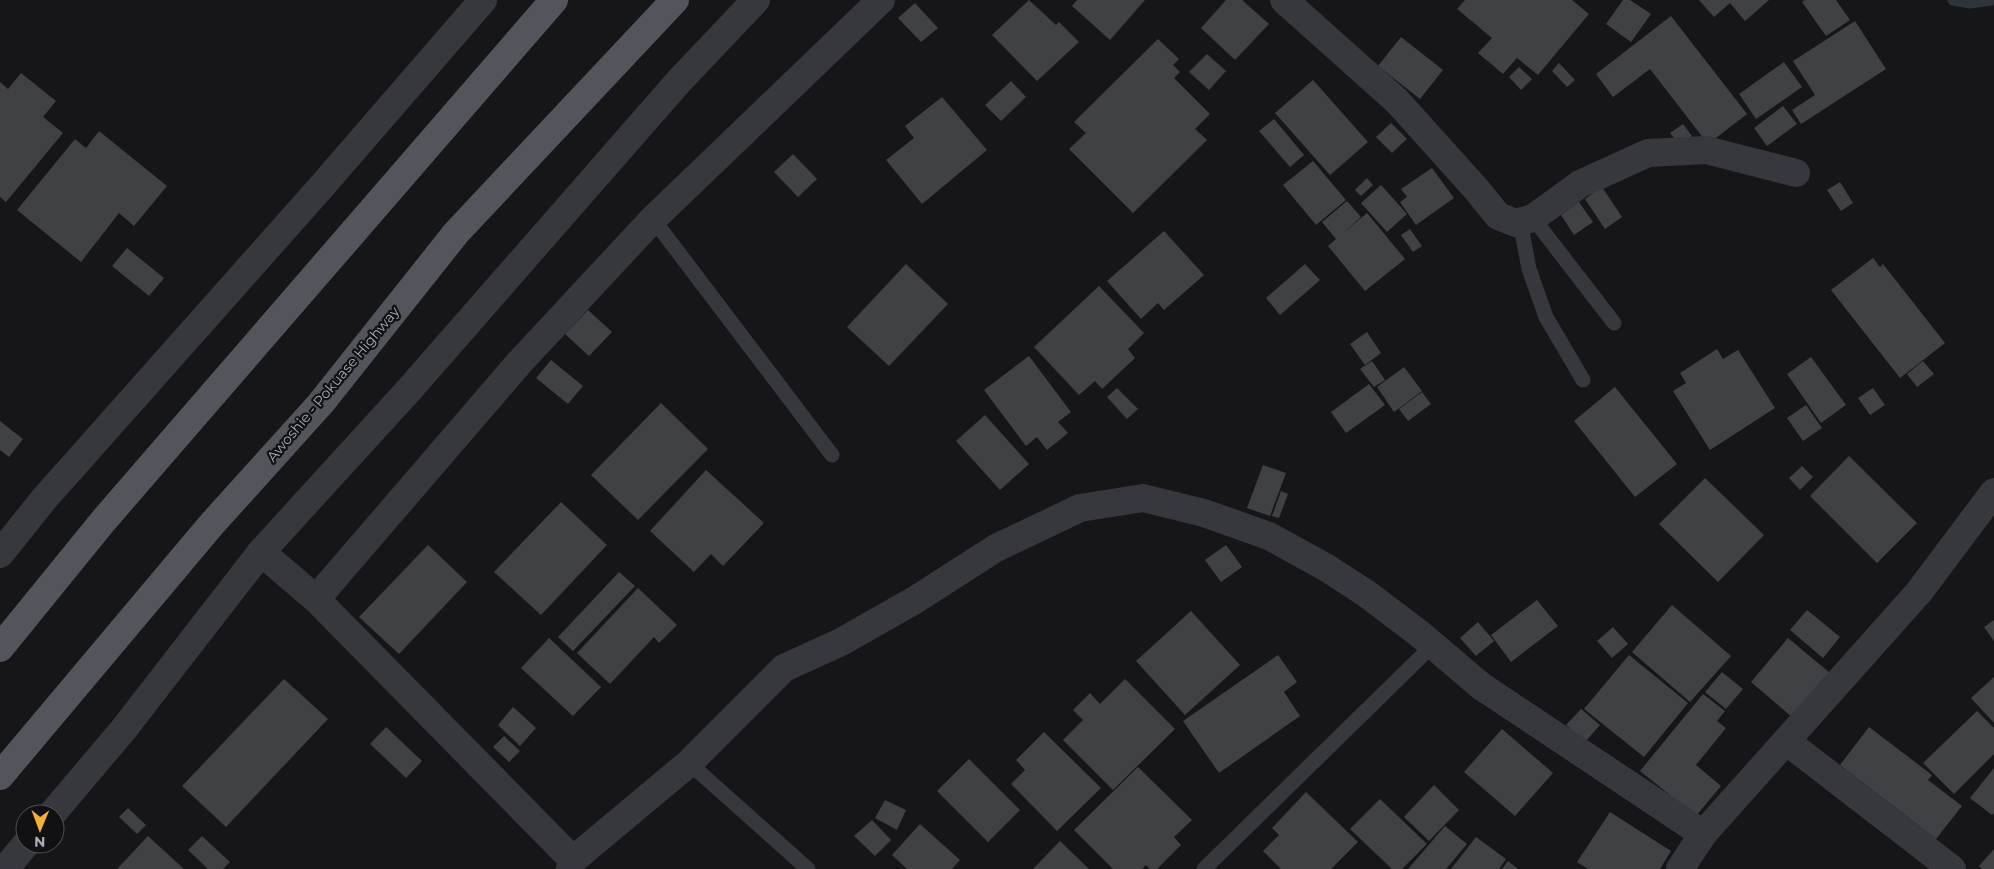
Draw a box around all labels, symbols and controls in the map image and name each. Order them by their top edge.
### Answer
street label: Awoshie - Pokuase Highway [263,302,403,465]
north arrow [15,804,65,854]
text: N [34,833,46,851]

